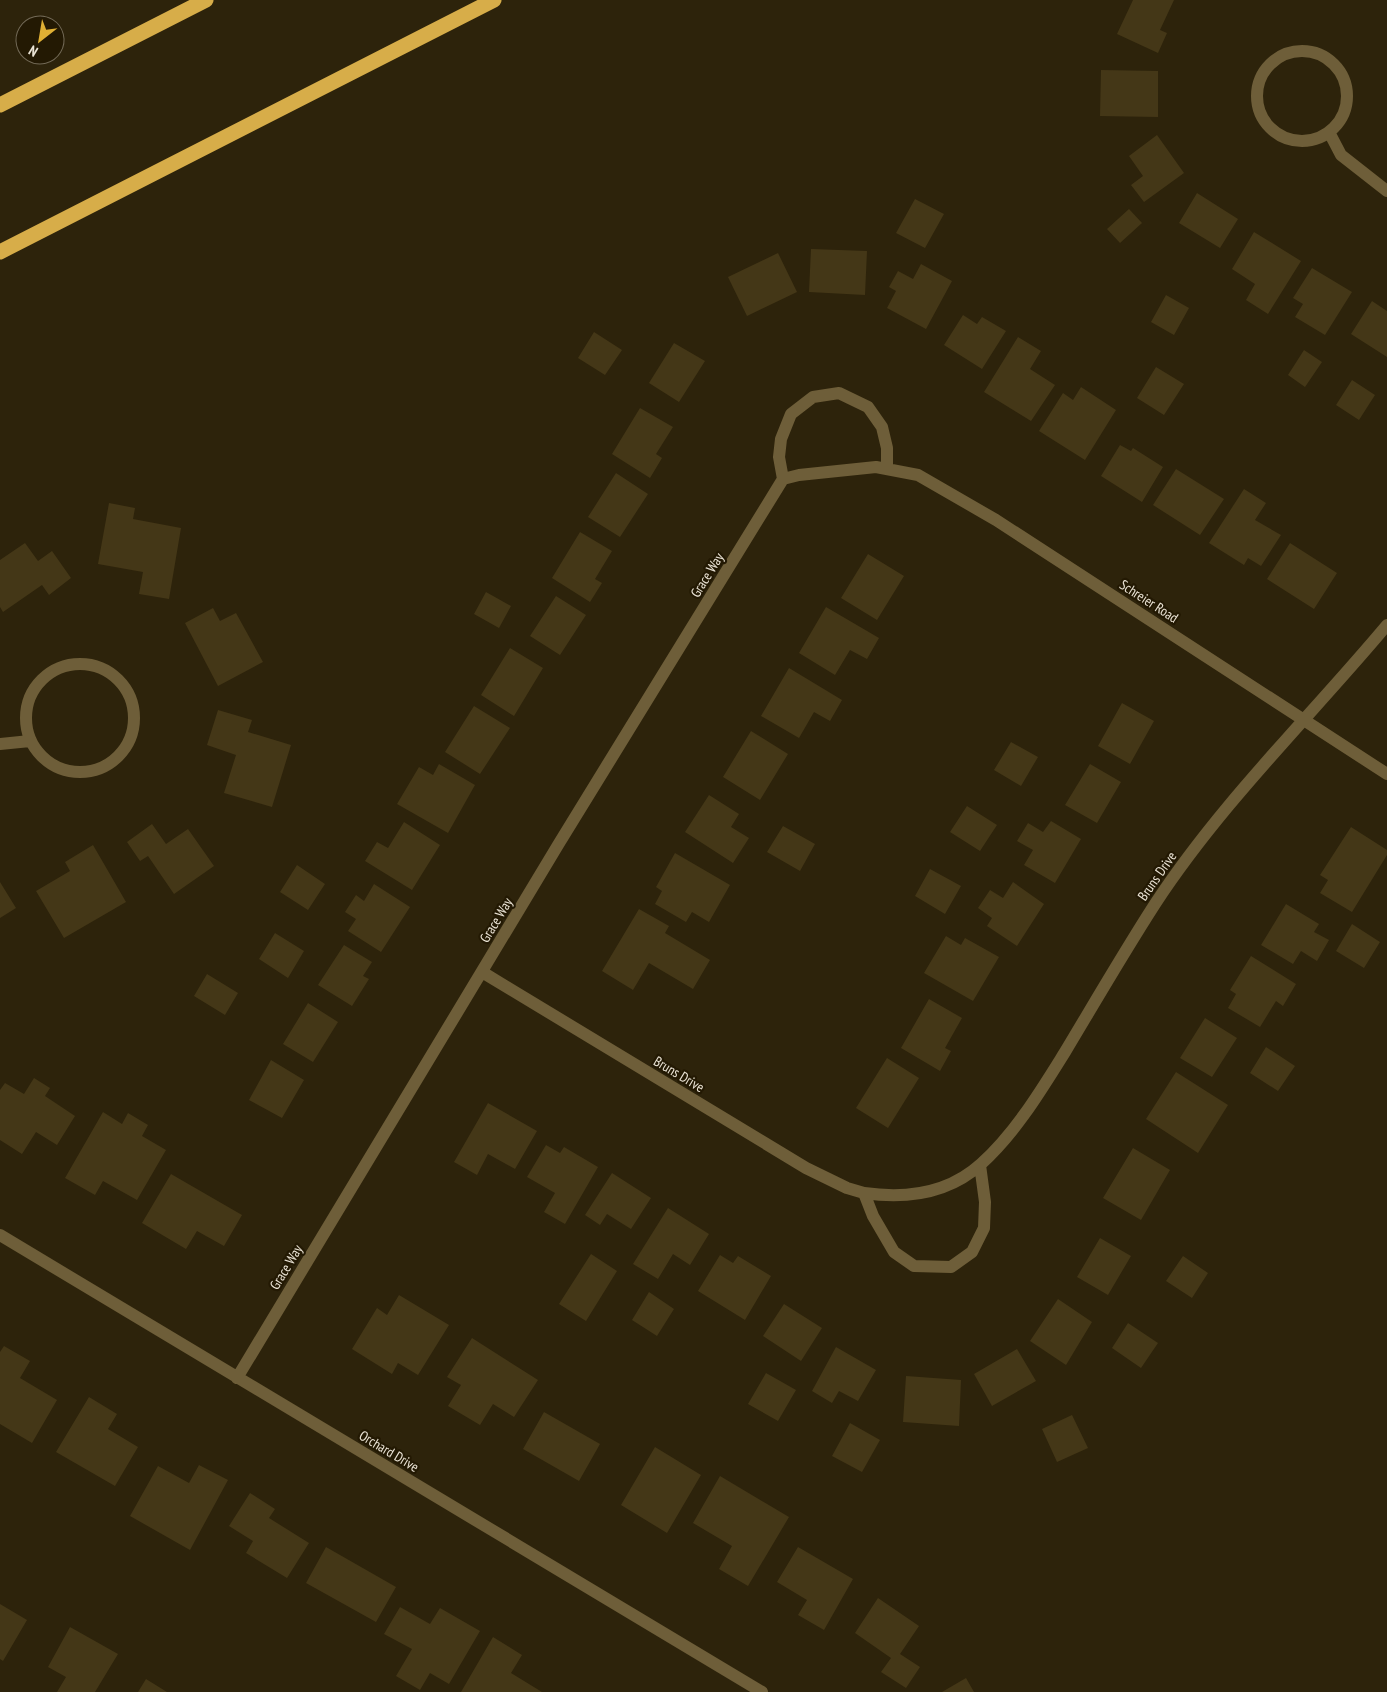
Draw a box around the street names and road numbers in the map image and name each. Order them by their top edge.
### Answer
street label: Grace Way [686,549,728,601]
street label: Schreier Road [1116,575,1182,627]
street label: Bruns Drive [1134,848,1180,904]
street label: Grace Way [476,894,517,946]
street label: Bruns Drive [650,1052,708,1096]
street label: Grace Way [266,1241,307,1293]
street label: Orchard Drive [356,1426,422,1476]

